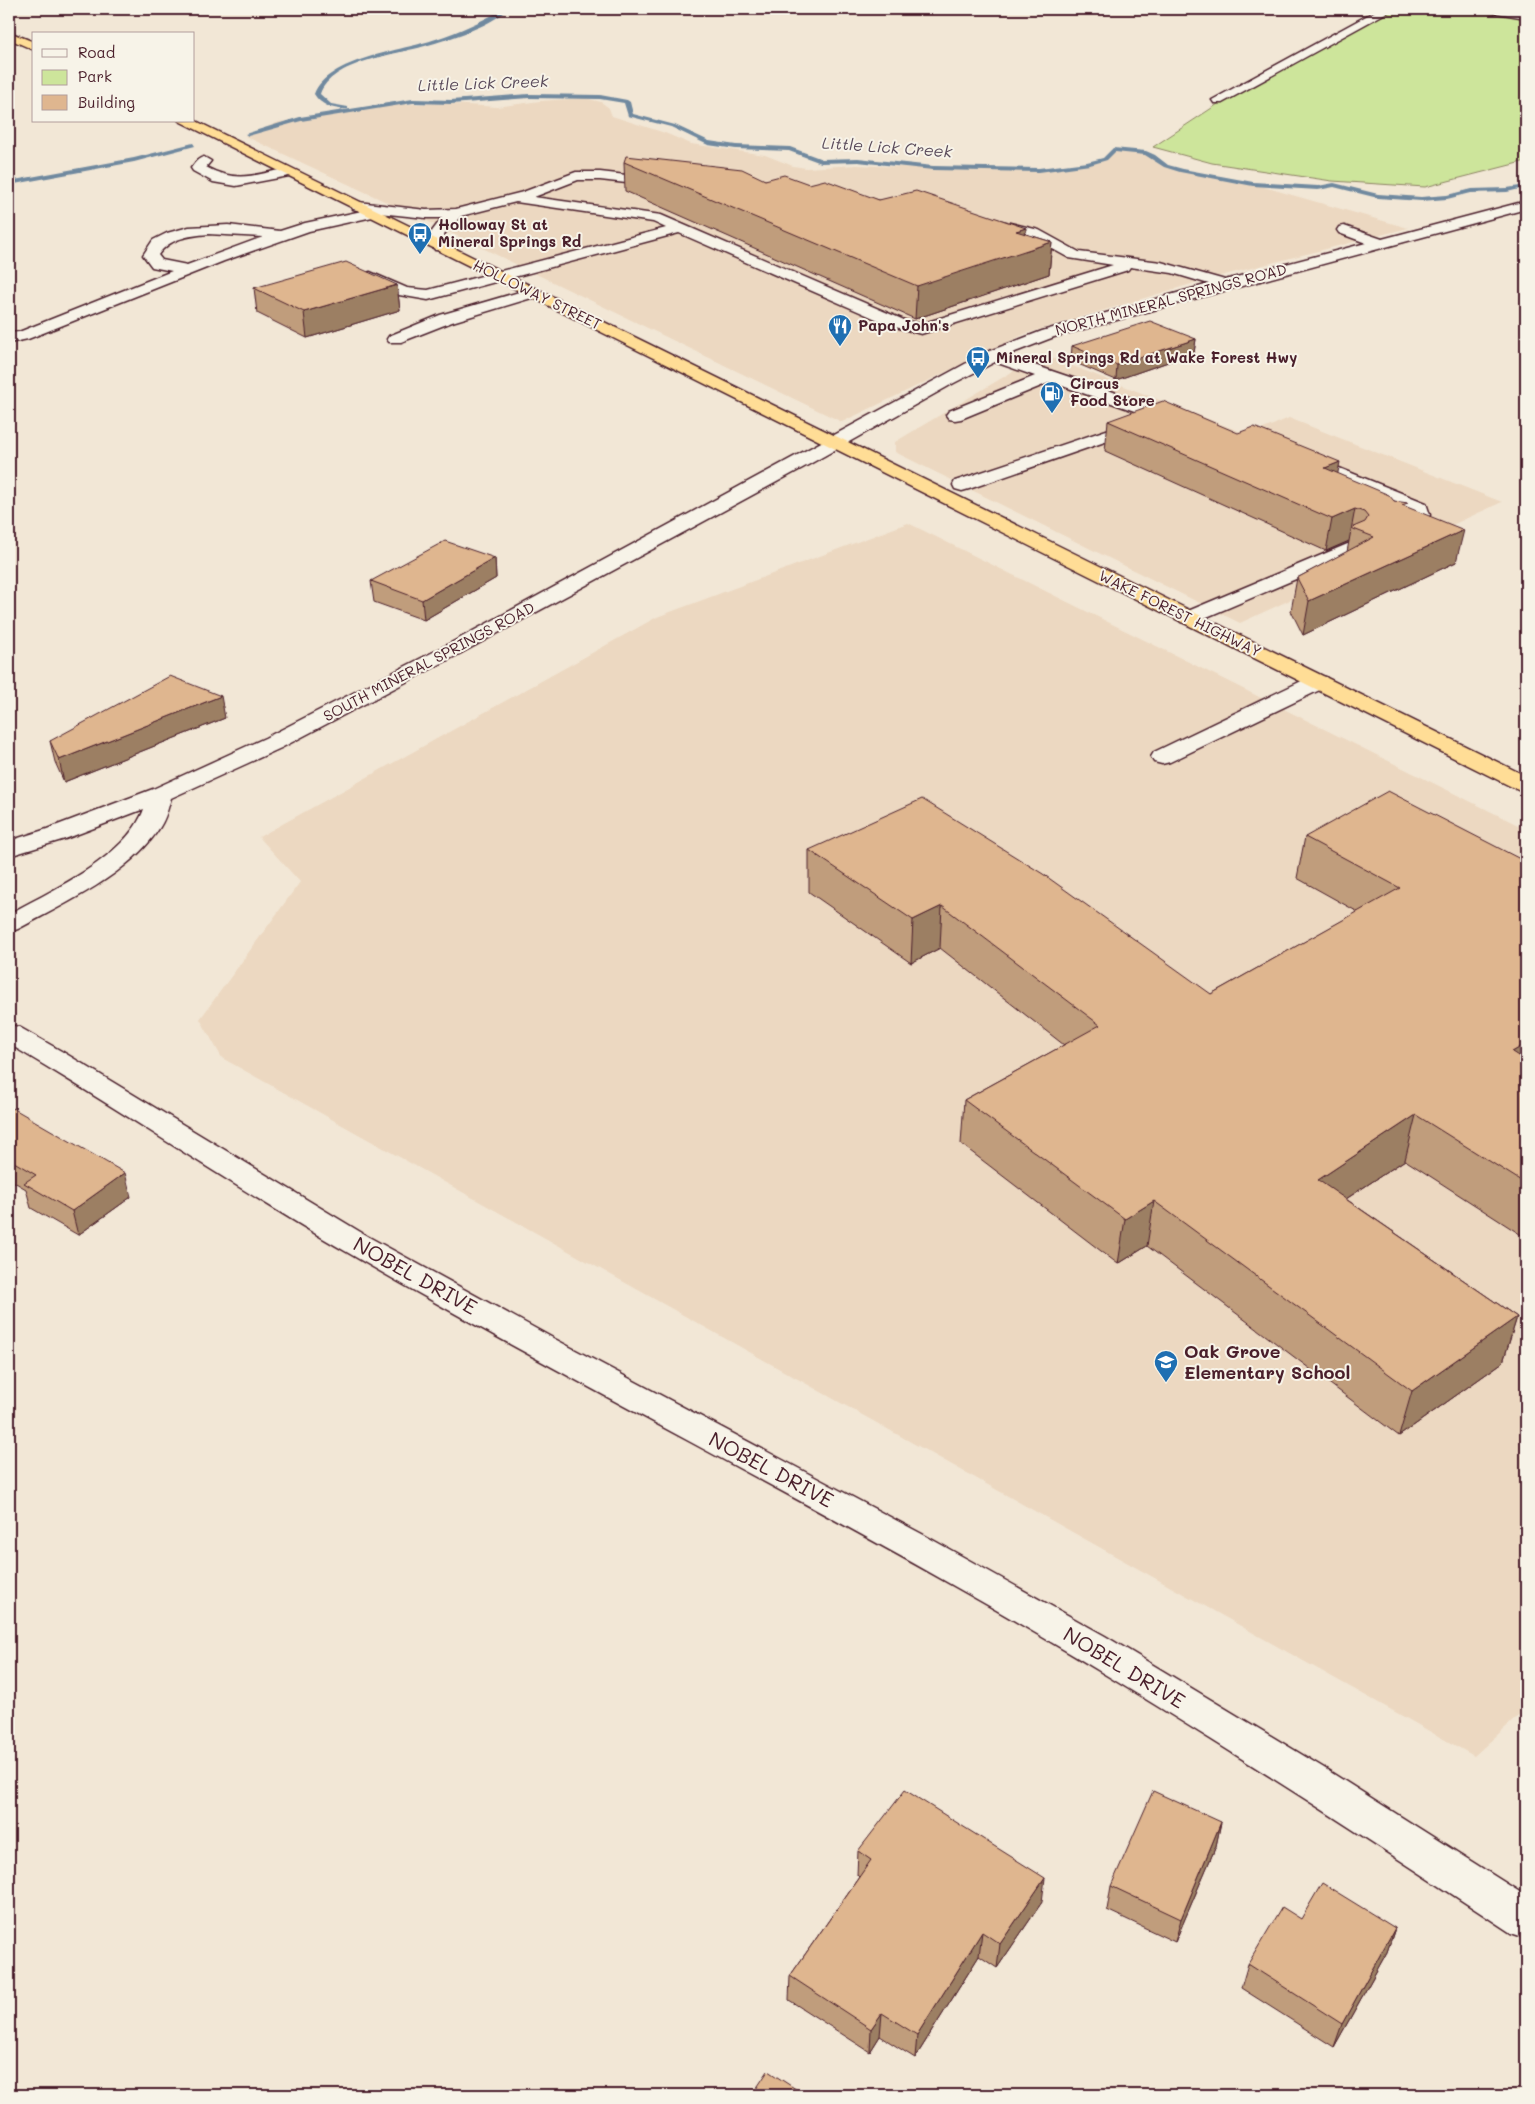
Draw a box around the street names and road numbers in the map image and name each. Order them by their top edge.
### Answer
street label: HOLLOWAY STREET [470,254,605,334]
street label: NORTH MINERAL SPRINGS ROAD [1053,258,1289,340]
street label: WAKE FOREST HIGHWAY [1096,565,1265,661]
street label: SOUTH MINERAL SPRINGS ROAD [319,597,538,725]
street label: NOBEL DRIVE [349,1230,482,1320]
street label: NOBEL DRIVE [705,1424,839,1513]
street label: NOBEL DRIVE [1059,1620,1191,1714]

